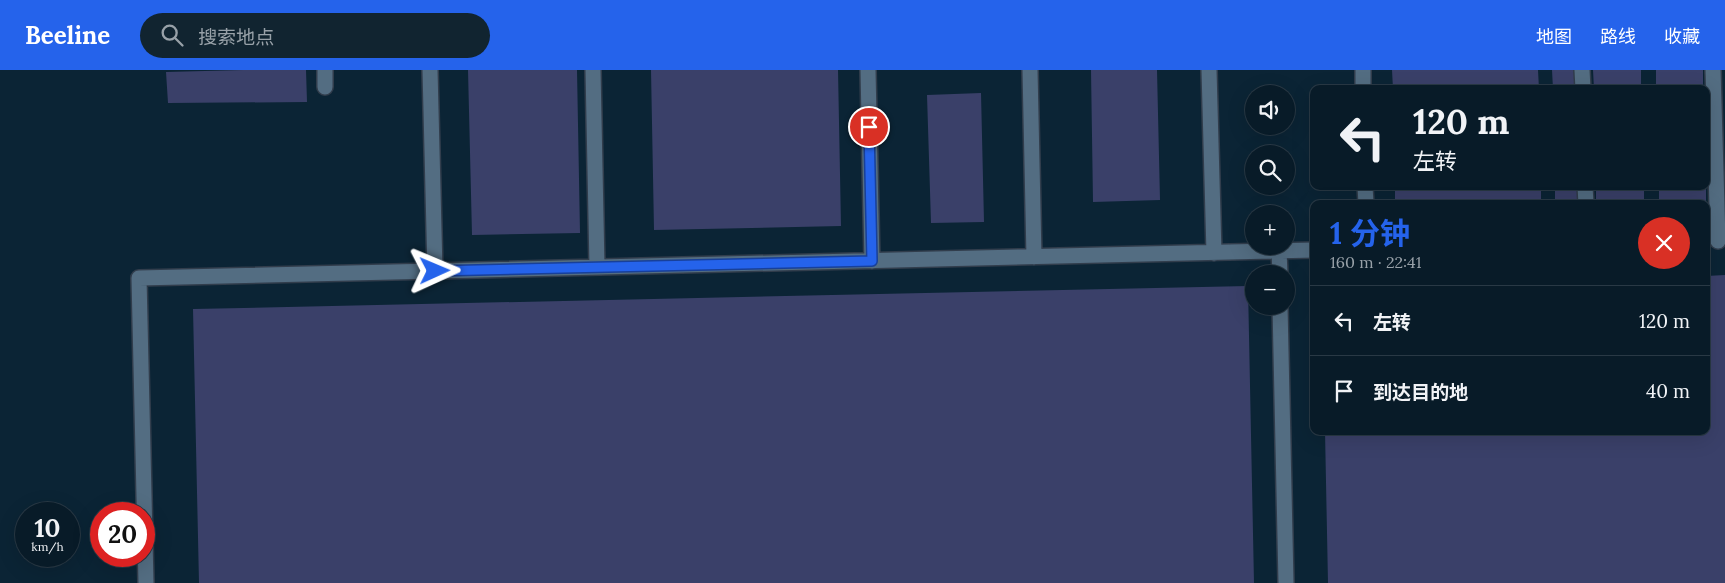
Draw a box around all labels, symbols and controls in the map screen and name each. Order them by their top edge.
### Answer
search box [140,13,490,58]
text: Beeline [25,20,110,51]
icon: search [158,21,186,49]
text: 搜索地点 [198,25,274,49]
text: 地图 [1536,25,1572,48]
text: 路线 [1600,25,1636,48]
text: 收藏 [1664,25,1700,48]
map controls [1245,85,1295,315]
button: sound [1245,85,1295,135]
text: 120 m [1413,99,1510,144]
icon: left [1330,105,1395,170]
pin [848,106,890,148]
icon: arrive [855,113,883,141]
button: search [1245,145,1295,195]
text: 左转 [1413,147,1457,175]
button: + [1245,205,1295,255]
text: 1 分钟 [1330,214,1410,252]
button: close [1638,217,1690,269]
position arrow [408,244,460,296]
text: 160 m · 22:41 [1330,252,1422,272]
button: − [1245,265,1295,315]
icon: left [1330,307,1358,335]
text: 120 m [1639,309,1690,333]
text: 左转 [1373,310,1411,334]
icon: arrive [1330,377,1358,405]
text: 40 m [1646,379,1690,403]
text: 到达目的地 [1373,380,1468,404]
speed limit sign: 20 [90,502,155,567]
text: 10 [34,512,61,544]
text: km/h [31,539,64,554]

